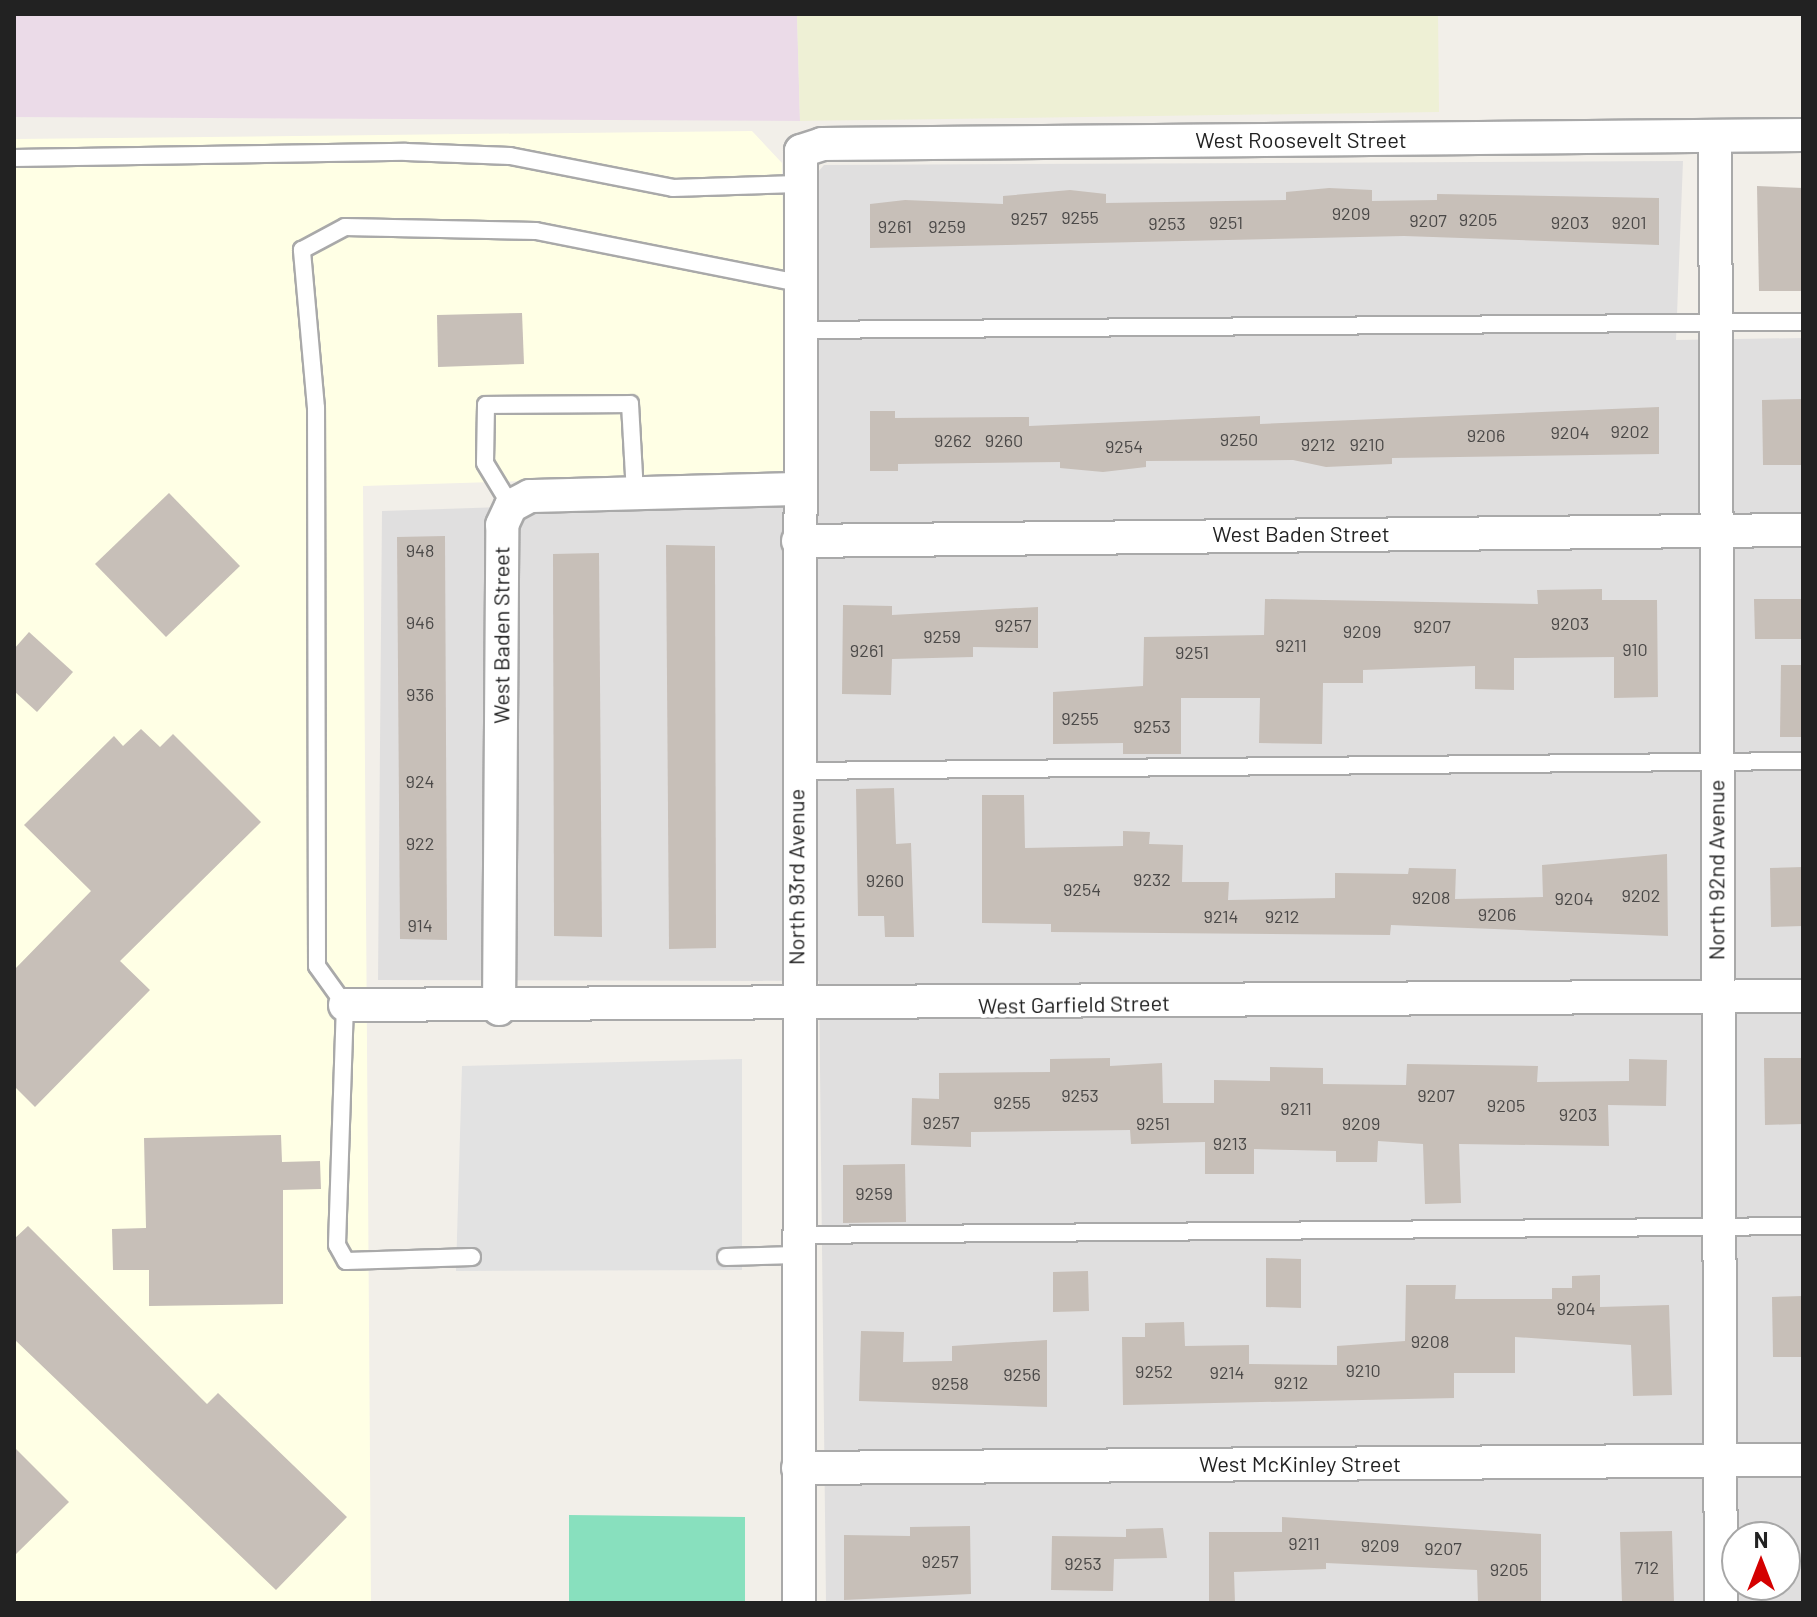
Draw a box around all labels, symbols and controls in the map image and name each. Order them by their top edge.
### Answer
street label: West Roosevelt Street [1195,127,1407,153]
house number: 9209 [1332,202,1370,224]
house number: 9255 [1061,206,1099,228]
house number: 9257 [1011,207,1047,229]
house number: 9205 [1459,208,1497,230]
house number: 9207 [1409,209,1447,231]
house number: 9251 [1209,211,1243,233]
house number: 9203 [1551,211,1589,233]
house number: 9201 [1612,211,1646,233]
house number: 9253 [1148,212,1186,234]
house number: 9261 [878,215,912,237]
house number: 9259 [928,215,966,237]
house number: 9202 [1611,420,1649,442]
house number: 9204 [1550,421,1590,443]
house number: 9206 [1467,424,1505,446]
house number: 9250 [1220,428,1258,450]
house number: 9262 [934,429,972,451]
house number: 9260 [985,429,1023,451]
house number: 9212 [1301,433,1335,455]
house number: 9210 [1349,433,1385,455]
house number: 9254 [1105,435,1143,457]
street label: West Baden Street [1212,521,1390,547]
house number: 948 [406,539,434,561]
street label: West Baden Street [488,546,514,724]
house number: 946 [406,611,434,633]
house number: 9203 [1551,612,1589,634]
house number: 9257 [995,614,1031,636]
house number: 9207 [1413,615,1451,637]
house number: 9209 [1343,620,1381,642]
house number: 9259 [923,625,961,647]
house number: 9211 [1275,634,1307,656]
house number: 910 [1622,638,1648,660]
house number: 9261 [850,639,884,661]
house number: 9251 [1175,641,1209,663]
house number: 936 [406,683,434,705]
house number: 9255 [1061,707,1099,729]
house number: 9253 [1133,715,1171,737]
house number: 924 [406,770,434,792]
street label: North 92nd Avenue [1703,780,1729,960]
street label: North 93rd Avenue [783,789,809,965]
house number: 922 [406,832,434,854]
house number: 9232 [1133,868,1171,890]
house number: 9260 [866,869,904,891]
house number: 9254 [1063,878,1101,900]
house number: 9202 [1622,884,1660,906]
house number: 9208 [1412,886,1450,908]
house number: 9204 [1554,887,1594,909]
house number: 9206 [1478,903,1516,925]
house number: 9214 [1204,905,1238,927]
house number: 9212 [1265,905,1299,927]
house number: 914 [407,914,433,936]
street label: West Garfield Street [978,989,1170,1019]
house number: 9253 [1061,1084,1099,1106]
house number: 9207 [1417,1084,1455,1106]
house number: 9255 [993,1091,1031,1113]
house number: 9205 [1487,1094,1525,1116]
house number: 9211 [1280,1097,1312,1119]
house number: 9203 [1559,1103,1597,1125]
house number: 9257 [923,1111,959,1133]
house number: 9251 [1136,1112,1170,1134]
house number: 9209 [1342,1112,1380,1134]
house number: 9213 [1213,1132,1247,1154]
house number: 9259 [855,1182,893,1204]
house number: 9204 [1556,1297,1596,1319]
house number: 9208 [1411,1330,1449,1352]
house number: 9210 [1345,1359,1381,1381]
house number: 9252 [1135,1360,1173,1382]
house number: 9214 [1210,1361,1244,1383]
house number: 9256 [1003,1363,1041,1385]
house number: 9212 [1274,1371,1308,1393]
house number: 9258 [931,1372,969,1394]
street label: West McKinley Street [1199,1451,1401,1477]
north arrow [1721,1521,1801,1601]
text: N [1754,1526,1768,1552]
house number: 9211 [1288,1532,1320,1554]
house number: 9209 [1361,1534,1399,1556]
house number: 9207 [1424,1537,1462,1559]
house number: 9257 [922,1550,958,1572]
house number: 9253 [1064,1552,1102,1574]
house number: 712 [1635,1556,1659,1578]
house number: 9205 [1490,1558,1528,1580]

